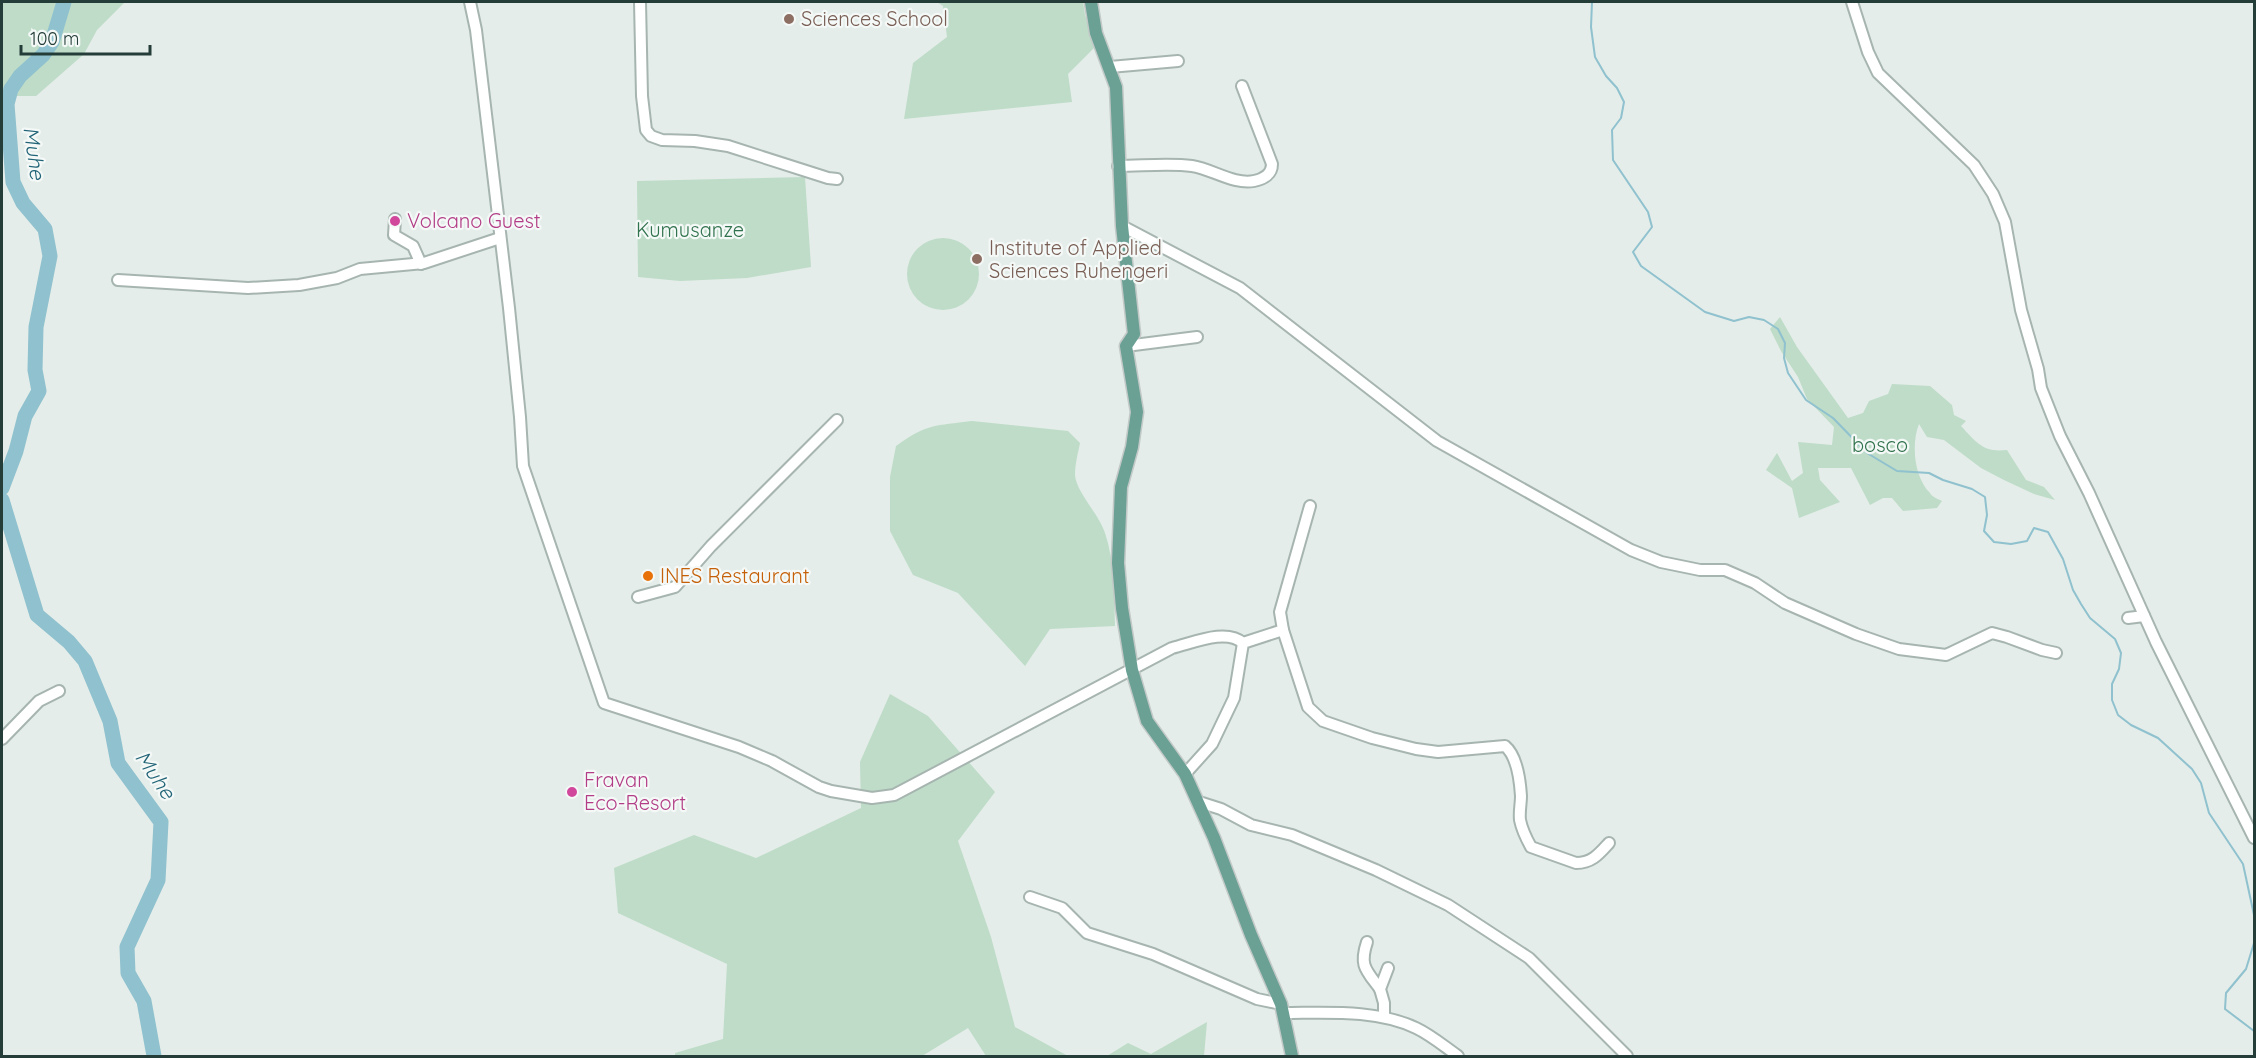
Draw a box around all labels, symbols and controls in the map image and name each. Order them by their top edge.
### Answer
place label: Sciences School [801,6,948,31]
marker: Sciences School [782,12,796,26]
scale bar [21,18,150,56]
text: 100 m [30,27,79,50]
water label: Muhe [18,125,52,182]
place label: Volcano Guest [407,208,541,233]
marker: Volcano Guest [388,214,402,228]
park label: Kumusanze [636,217,744,242]
place label: Institute of Applied Sciences Ruhengeri [989,235,1168,283]
marker: Institute of Applied Sciences Ruhengeri [970,252,984,266]
park label: bosco [1852,432,1908,457]
place label: INES Restaurant [660,563,810,588]
marker: INES Restaurant [641,569,655,583]
water label: Muhe [130,745,182,805]
place label: Fravan Eco-Resort [584,767,686,815]
marker: Fravan Eco-Resort [565,785,579,799]

